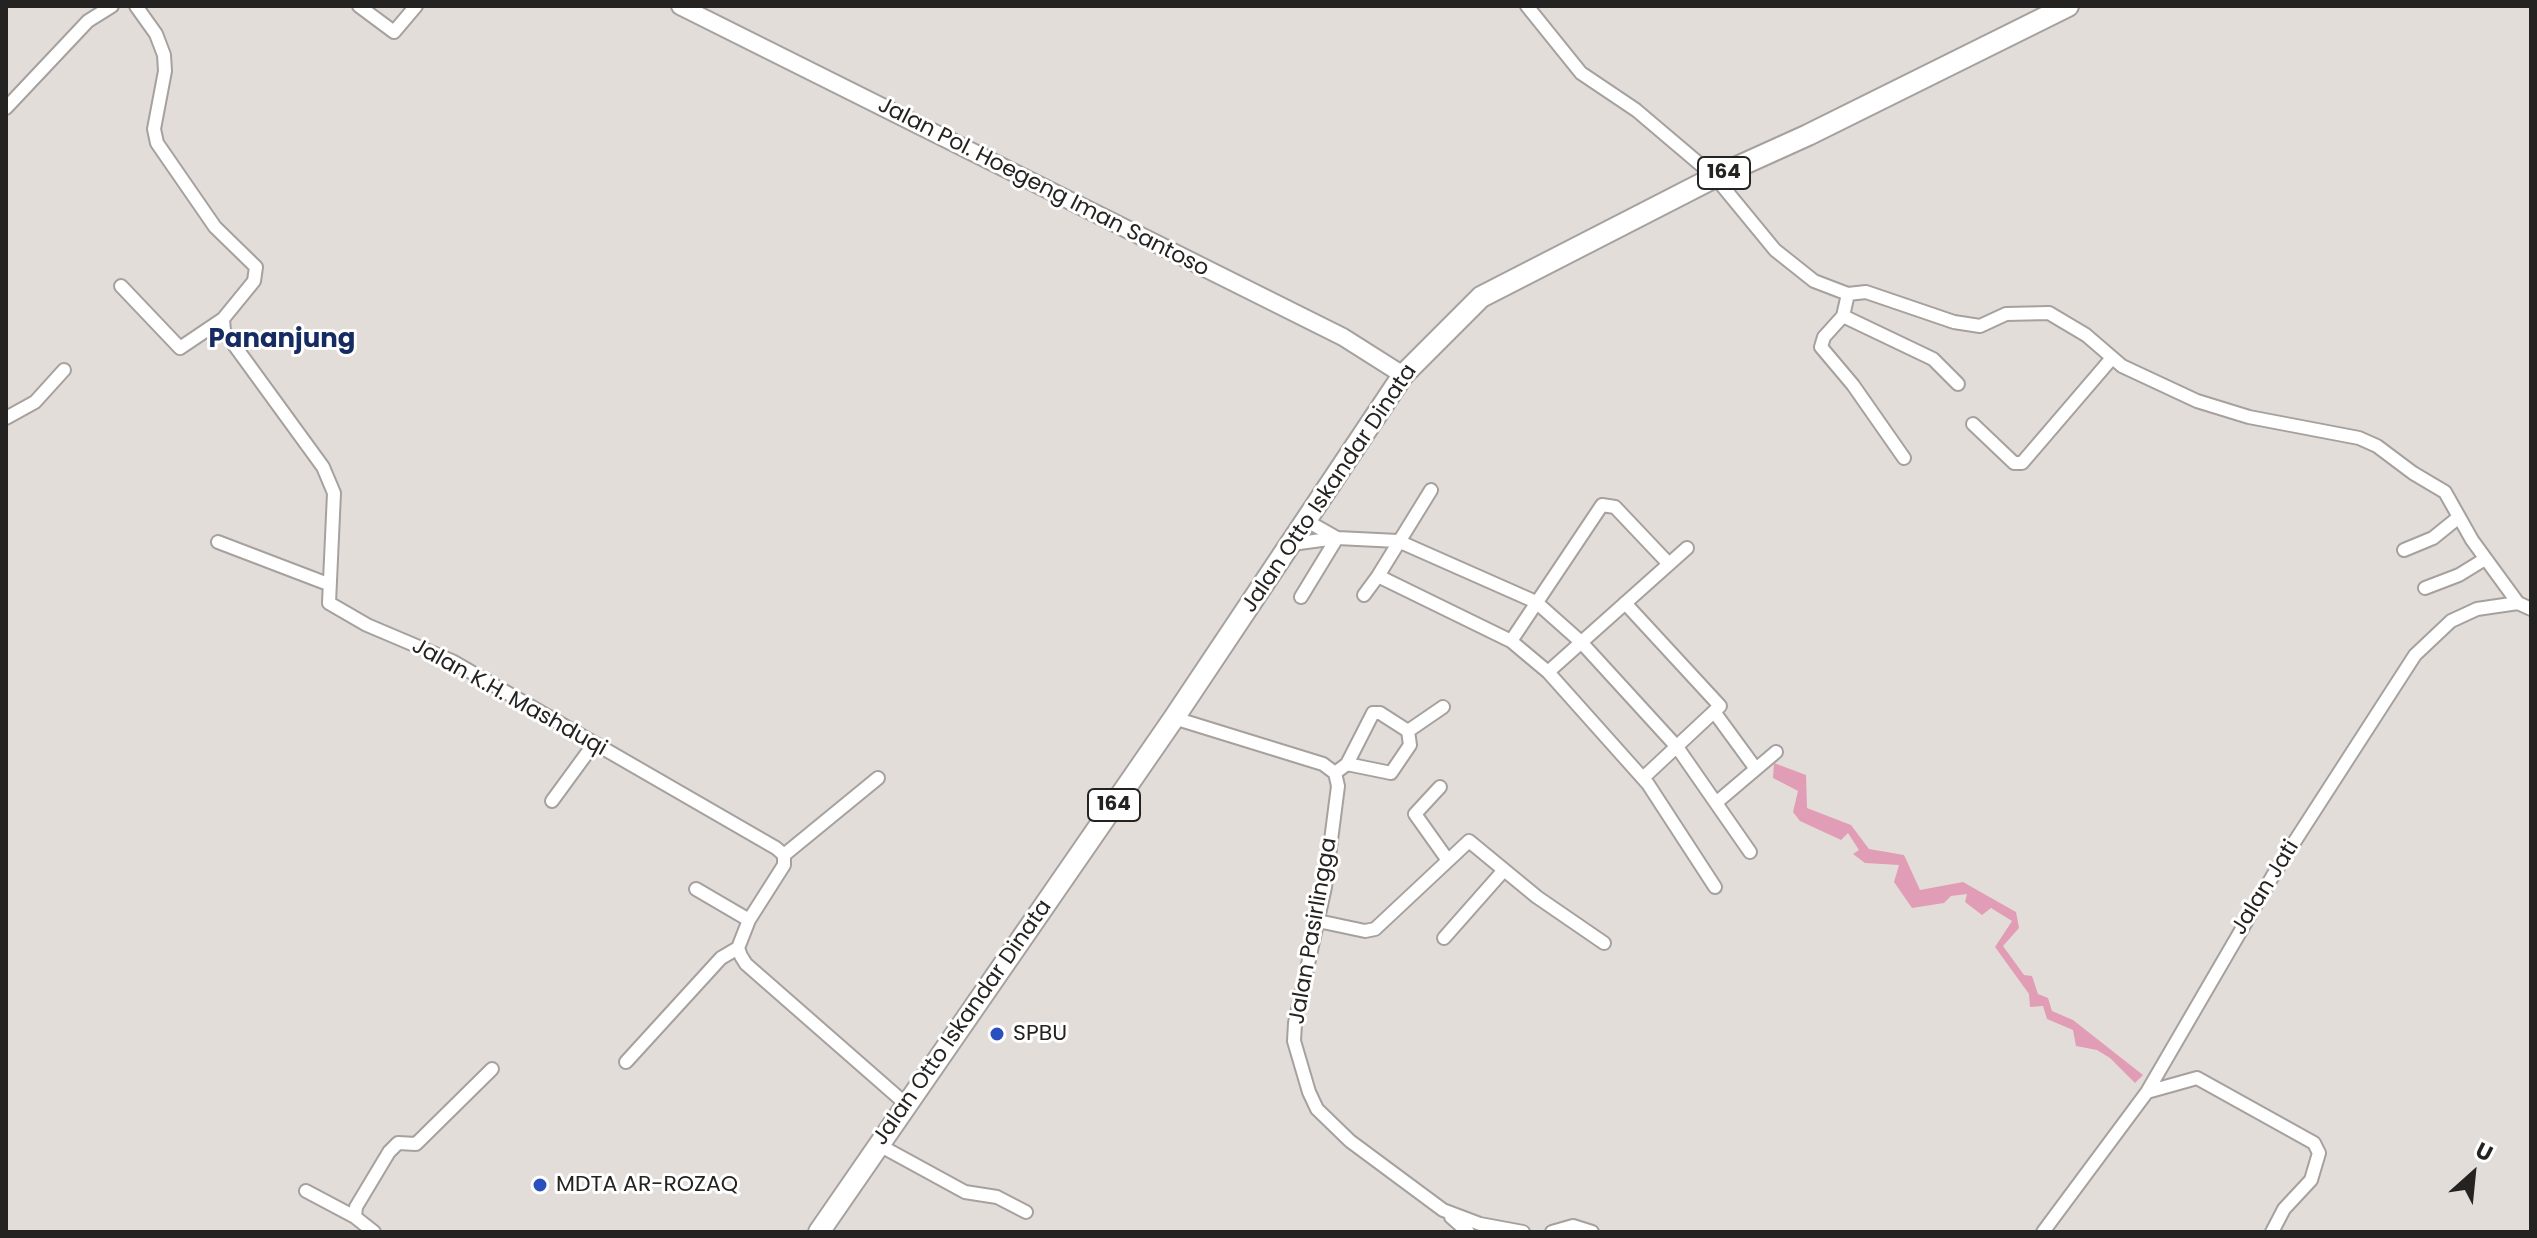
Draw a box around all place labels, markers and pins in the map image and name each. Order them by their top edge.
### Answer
place label: SPBU [1013,1021,1067,1047]
marker: SPBU [988,1025,1006,1043]
place label: MDTA AR-ROZAQ [556,1172,738,1198]
marker: MDTA AR-ROZAQ [531,1176,549,1194]

